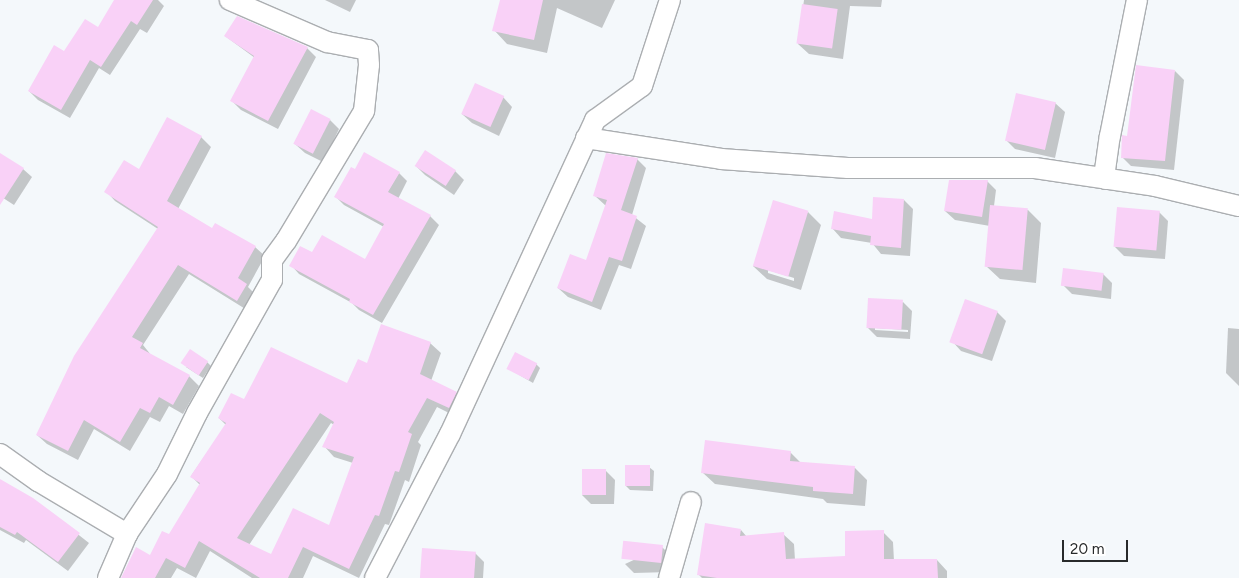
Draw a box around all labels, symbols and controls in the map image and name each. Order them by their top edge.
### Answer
scale bar [1064,530,1130,562]
text: 20 m [1070,540,1104,558]

